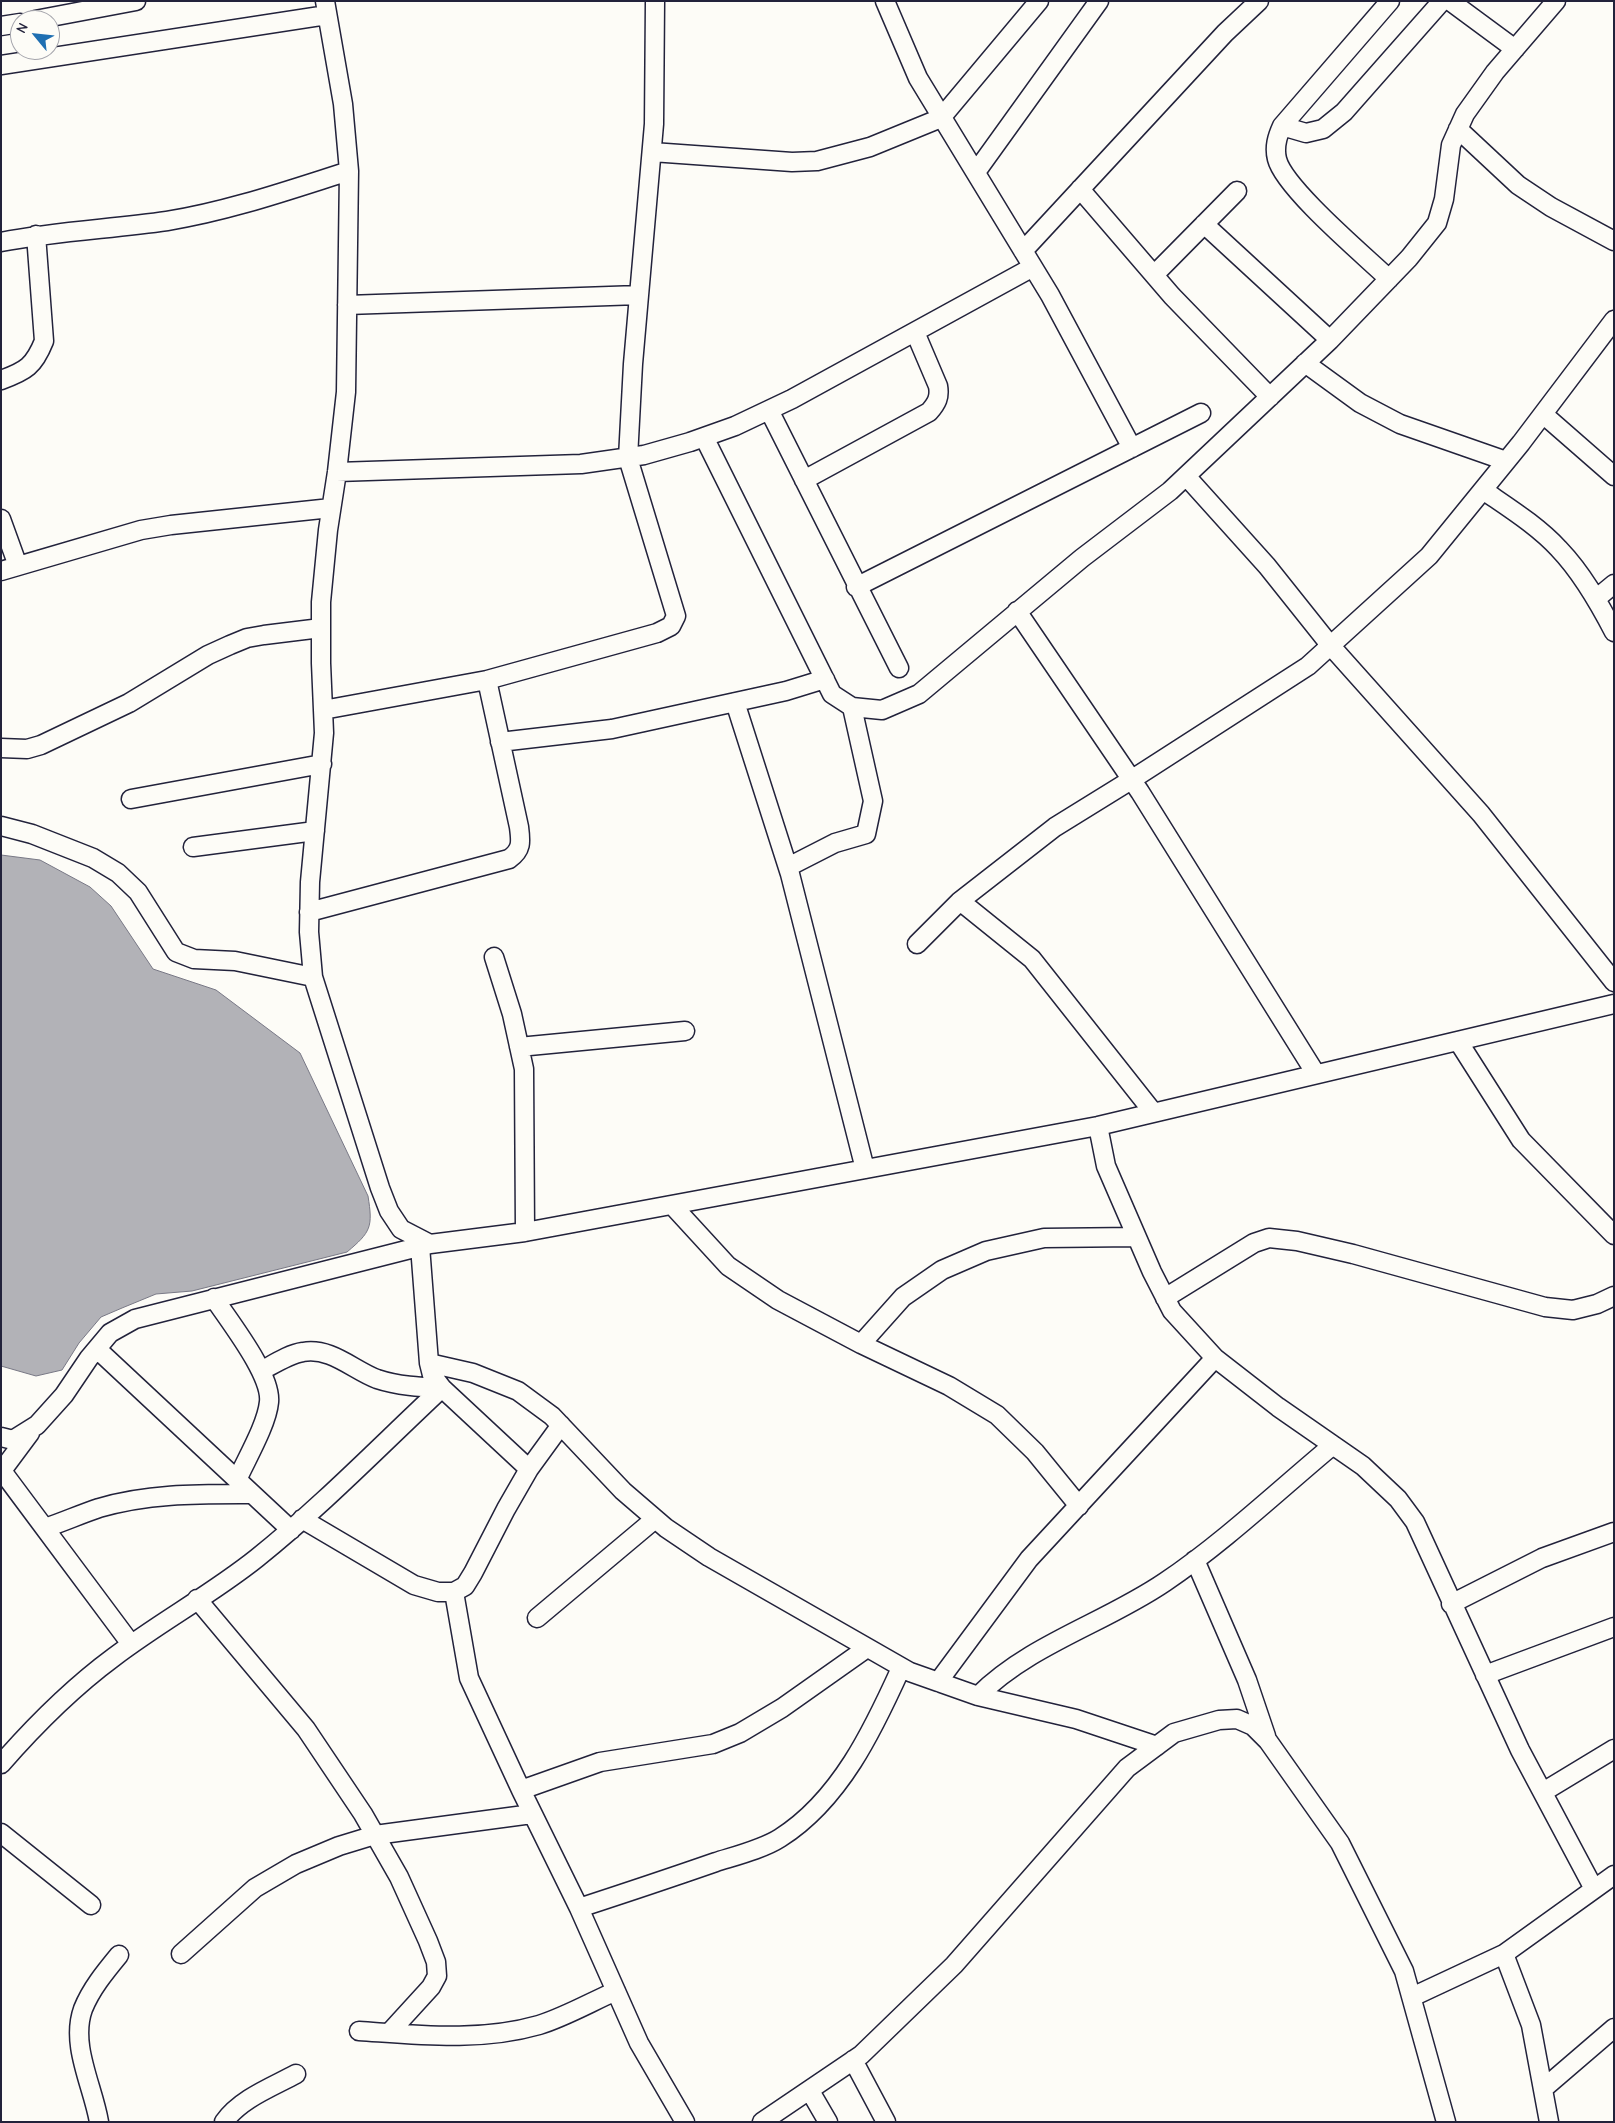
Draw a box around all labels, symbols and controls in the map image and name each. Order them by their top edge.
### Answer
north arrow [10,10,60,60]
text: N [13,20,32,36]

